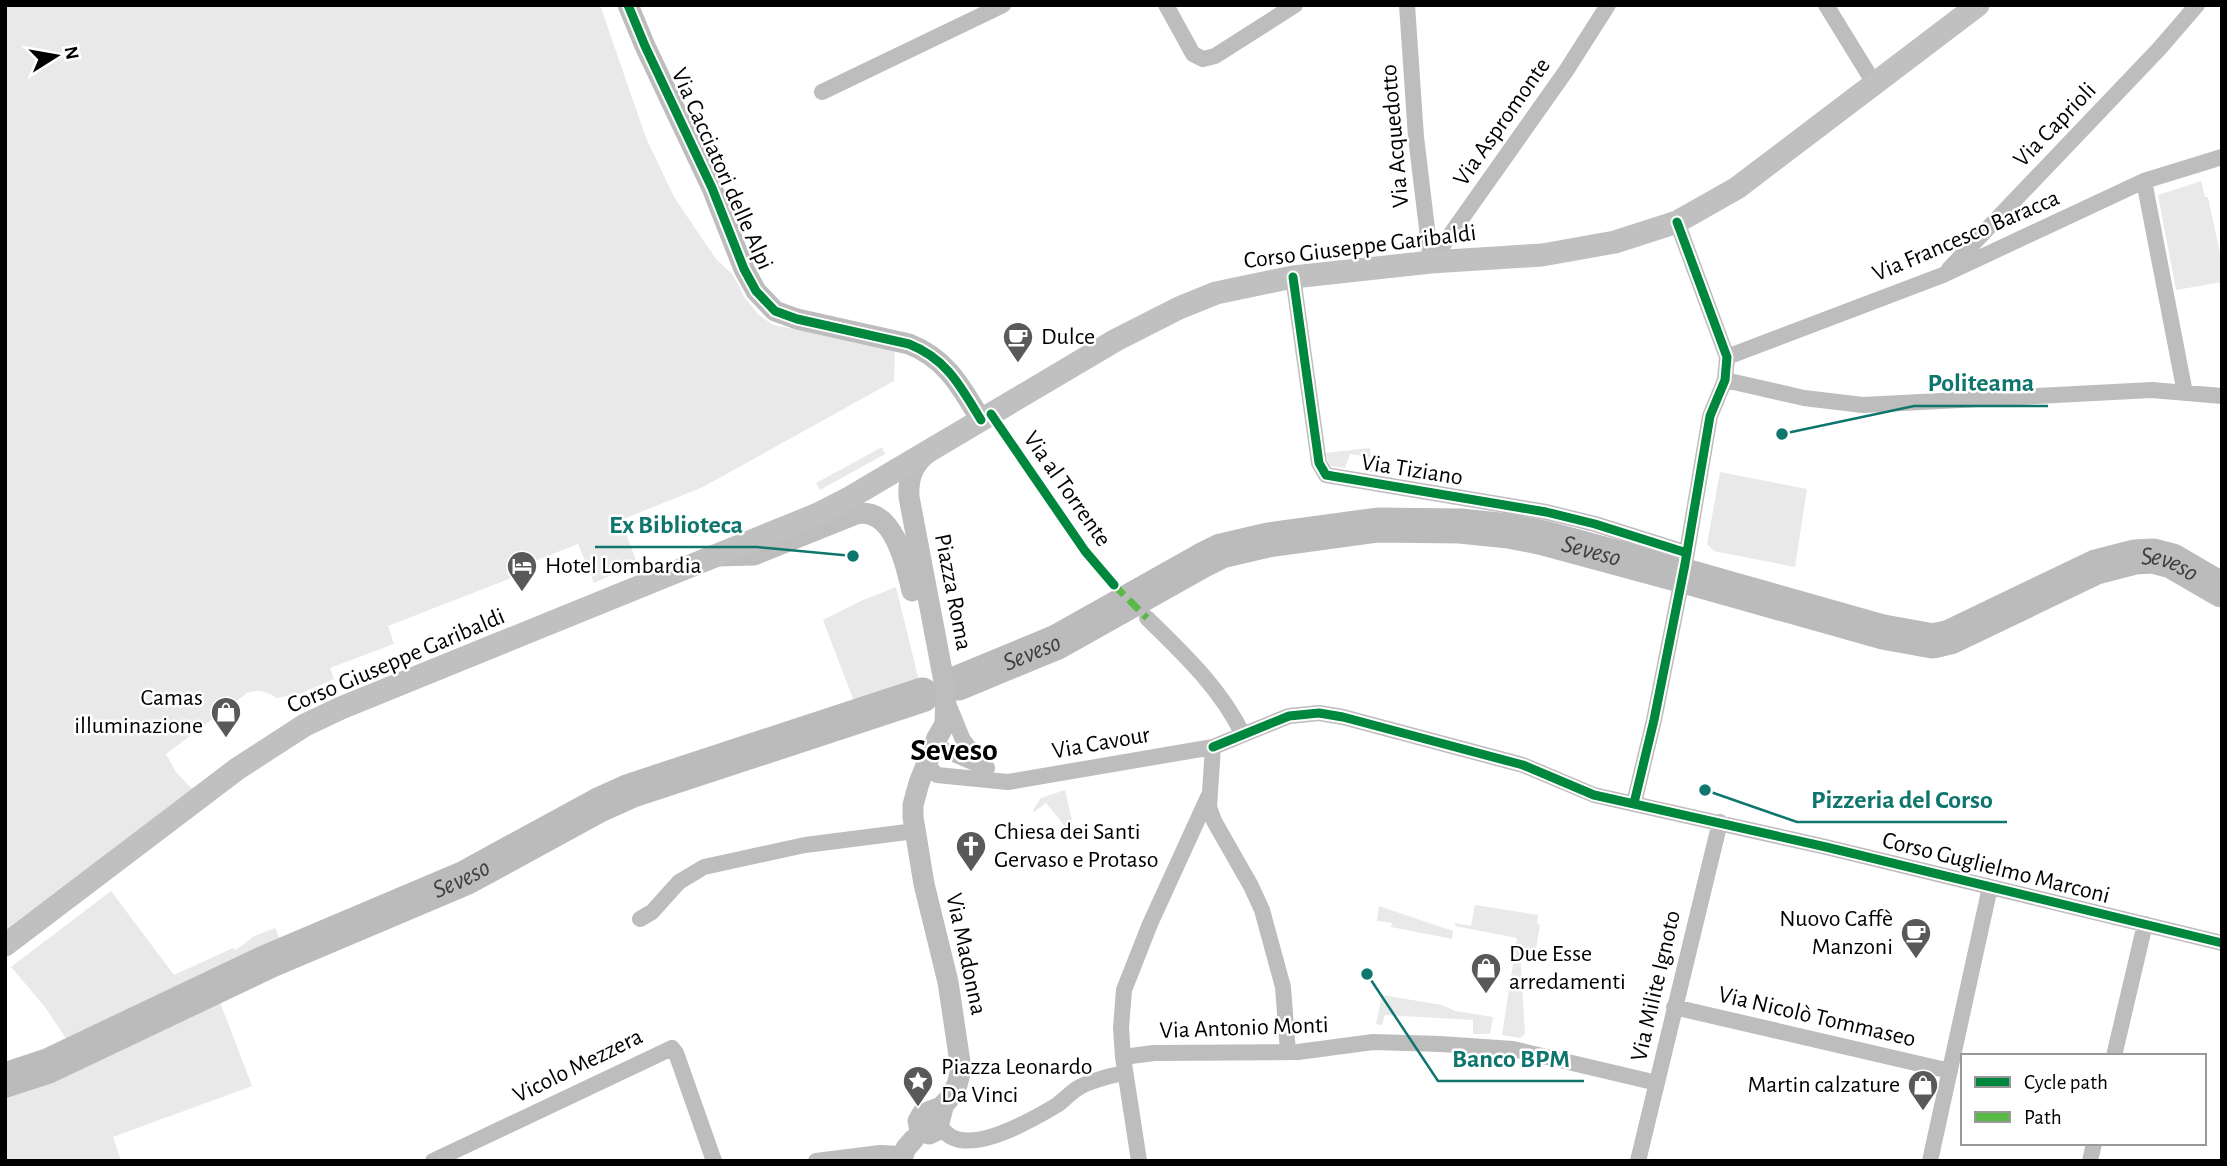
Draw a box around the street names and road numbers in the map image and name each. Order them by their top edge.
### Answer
street label: Via Aspromonte [1449,54,1555,190]
street label: Via Acquedotto [1377,63,1413,209]
street label: Via Cacciatori delle Alpi [667,65,777,273]
street label: Via Caprioli [2009,78,2101,172]
street label: Via Francesco Baracca [1869,186,2063,286]
street label: Corso Giuseppe Garibaldi [1242,221,1478,273]
street label: Via al Torrente [1019,427,1115,551]
street label: Via Tiziano [1359,450,1465,490]
street label: Piazza Roma [930,532,976,652]
street label: Corso Giuseppe Garibaldi [284,604,508,718]
street label: Via Cavour [1050,723,1152,763]
street label: Corso Guglielmo Marconi [1880,828,2112,908]
street label: Via Madonna [941,891,991,1017]
street label: Via Milite Ignoto [1627,908,1685,1064]
street label: Via Nicolò Tommaseo [1716,983,1918,1051]
street label: Via Antonio Monti [1159,1013,1329,1043]
street label: Vicolo Mezzera [510,1024,646,1108]

